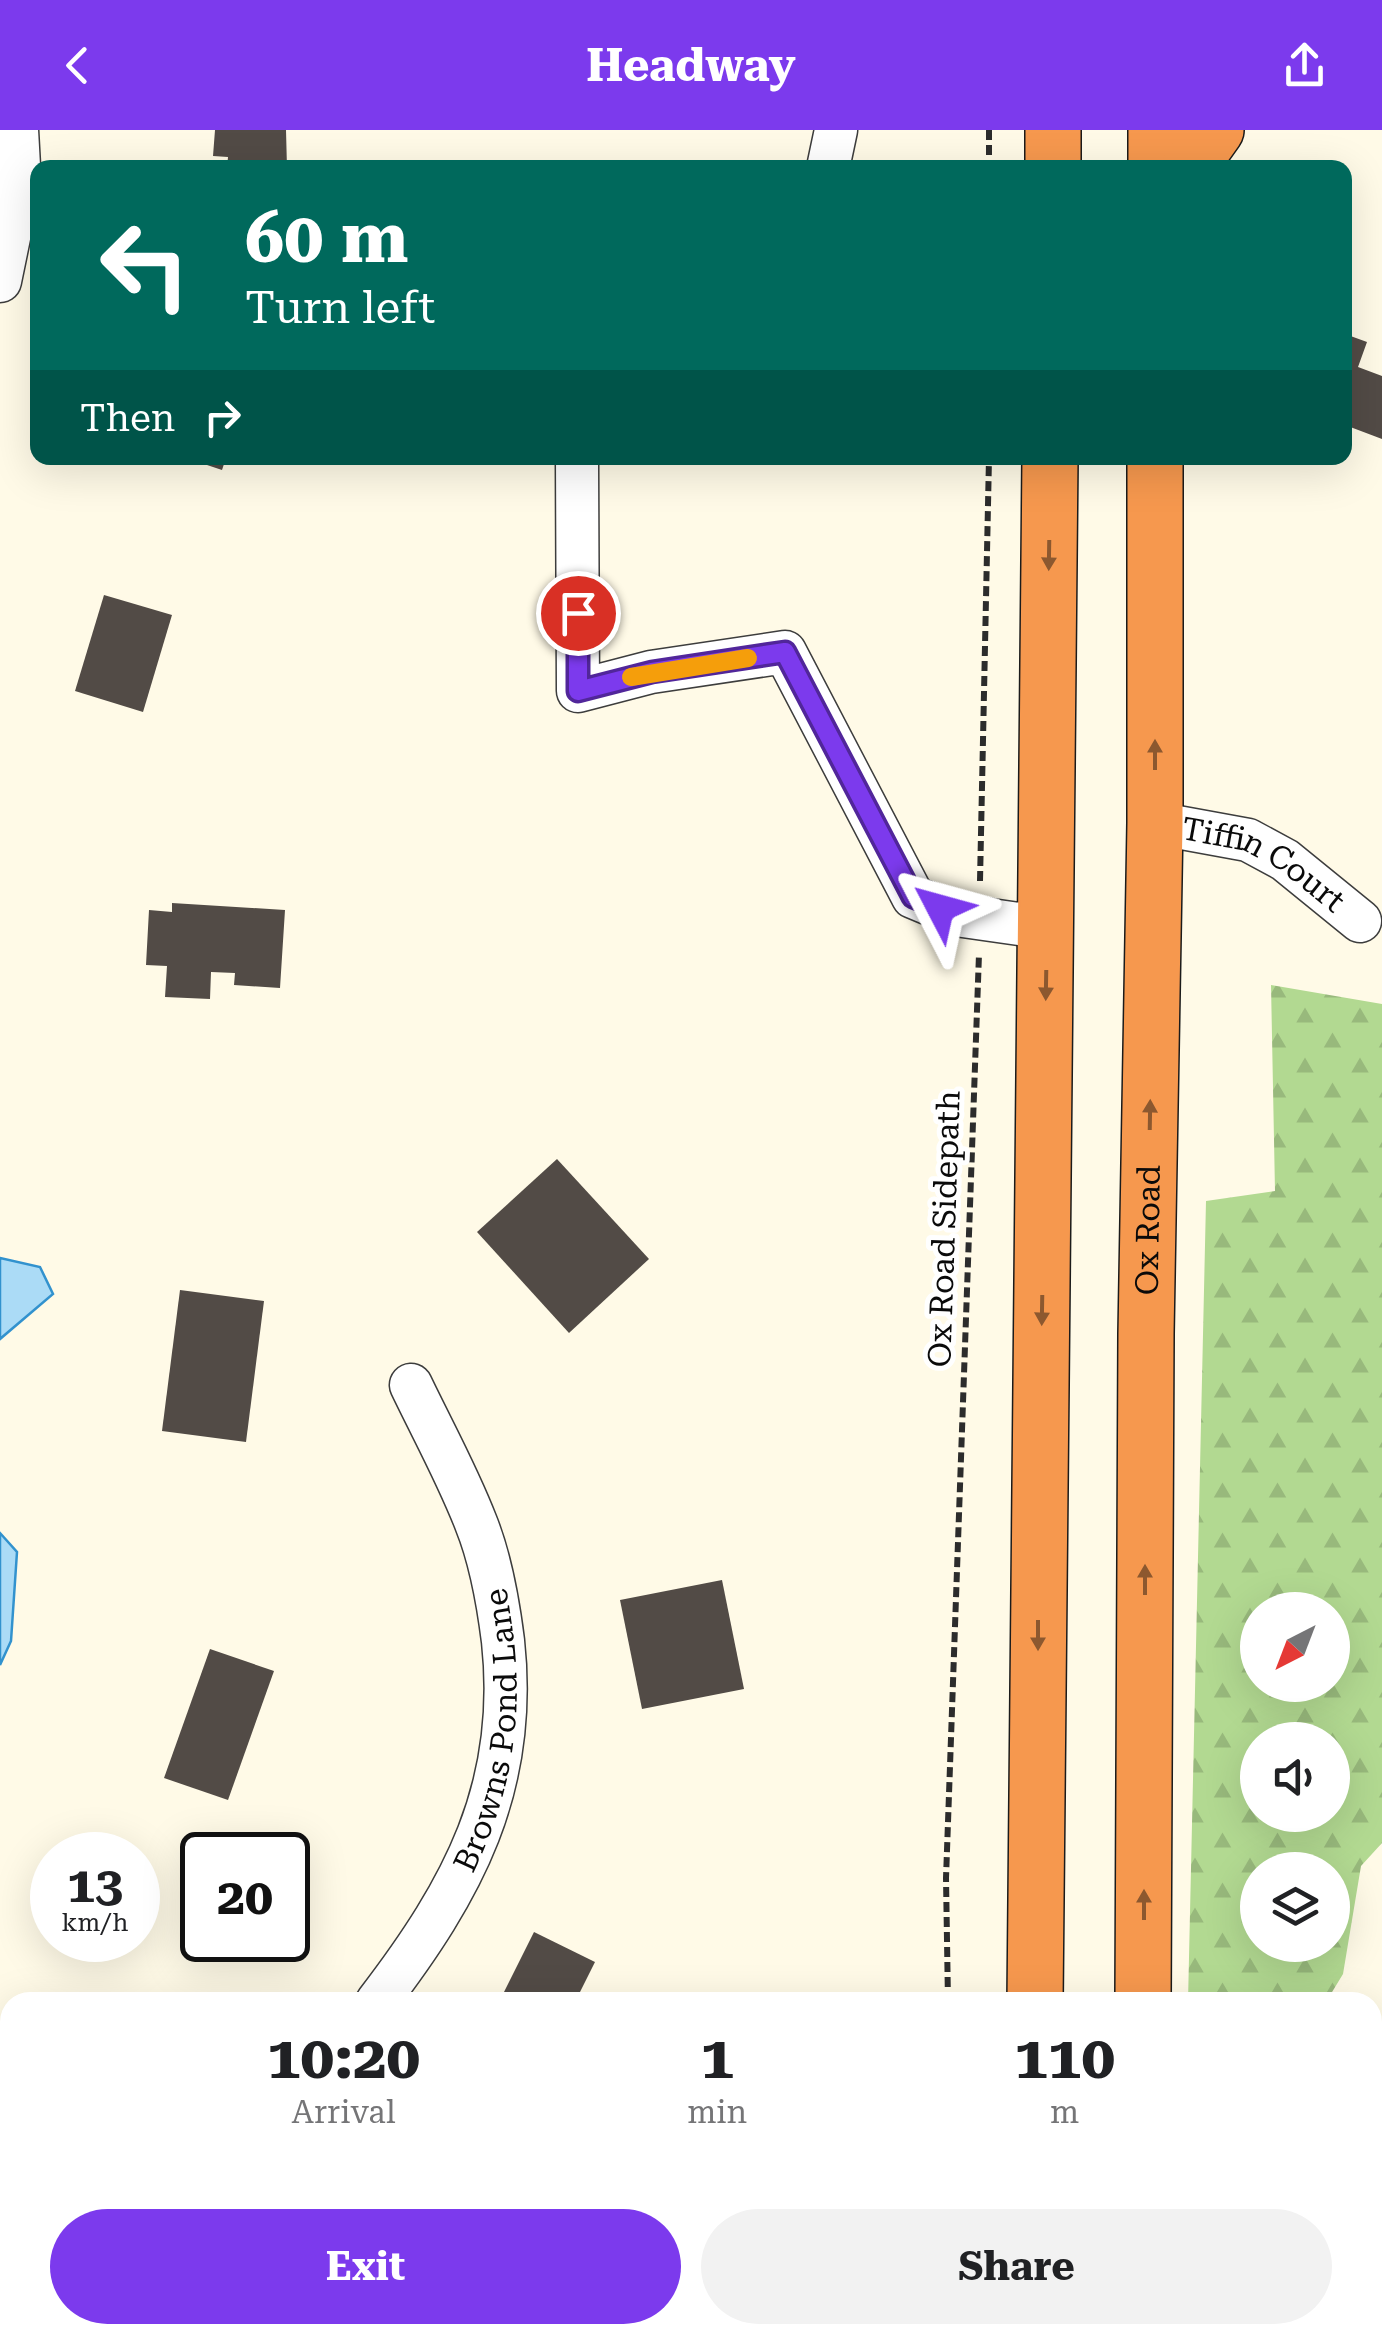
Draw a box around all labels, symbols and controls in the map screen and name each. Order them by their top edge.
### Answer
icon: back [50,38,105,93]
icon: share [1277,38,1332,93]
text: Headway [586,39,796,92]
text: 60 m [245,197,409,279]
icon: left [80,200,210,330]
text: Turn left [245,281,435,334]
icon: right [195,390,250,445]
text: Then [80,396,175,440]
one-way arrow [1040,539,1056,571]
pin [536,571,621,656]
icon: arrive [551,586,606,641]
one-way arrow [1147,739,1163,771]
street label: Tiffin Court [1179,809,1353,920]
position arrow [888,856,992,960]
one-way arrow [1038,969,1054,1001]
street label: Ox Road Sidepath [920,1090,968,1368]
one-way arrow [1142,1099,1158,1131]
street label: Ox Road [1128,1164,1168,1296]
one-way arrow [1034,1294,1050,1326]
one-way arrow [1137,1564,1153,1596]
street label: Browns Pond Lane [445,1586,525,1878]
north arrow [1240,1592,1350,1702]
map controls [1240,1592,1350,1962]
one-way arrow [1030,1619,1046,1651]
button: sound [1240,1722,1350,1832]
speed limit sign: 20 [180,1832,310,1962]
button: layers [1240,1852,1350,1962]
text: 13 [67,1856,123,1914]
one-way arrow [1136,1889,1152,1921]
text: km/h [62,1908,128,1937]
text: 10:20 [267,2022,420,2093]
text: 1 [700,2022,734,2093]
text: 110 [1014,2022,1115,2093]
text: Arrival [292,2093,396,2131]
text: min [687,2093,747,2131]
text: m [1050,2093,1079,2131]
button: Exit [50,2209,681,2324]
button: Share [701,2209,1332,2324]

